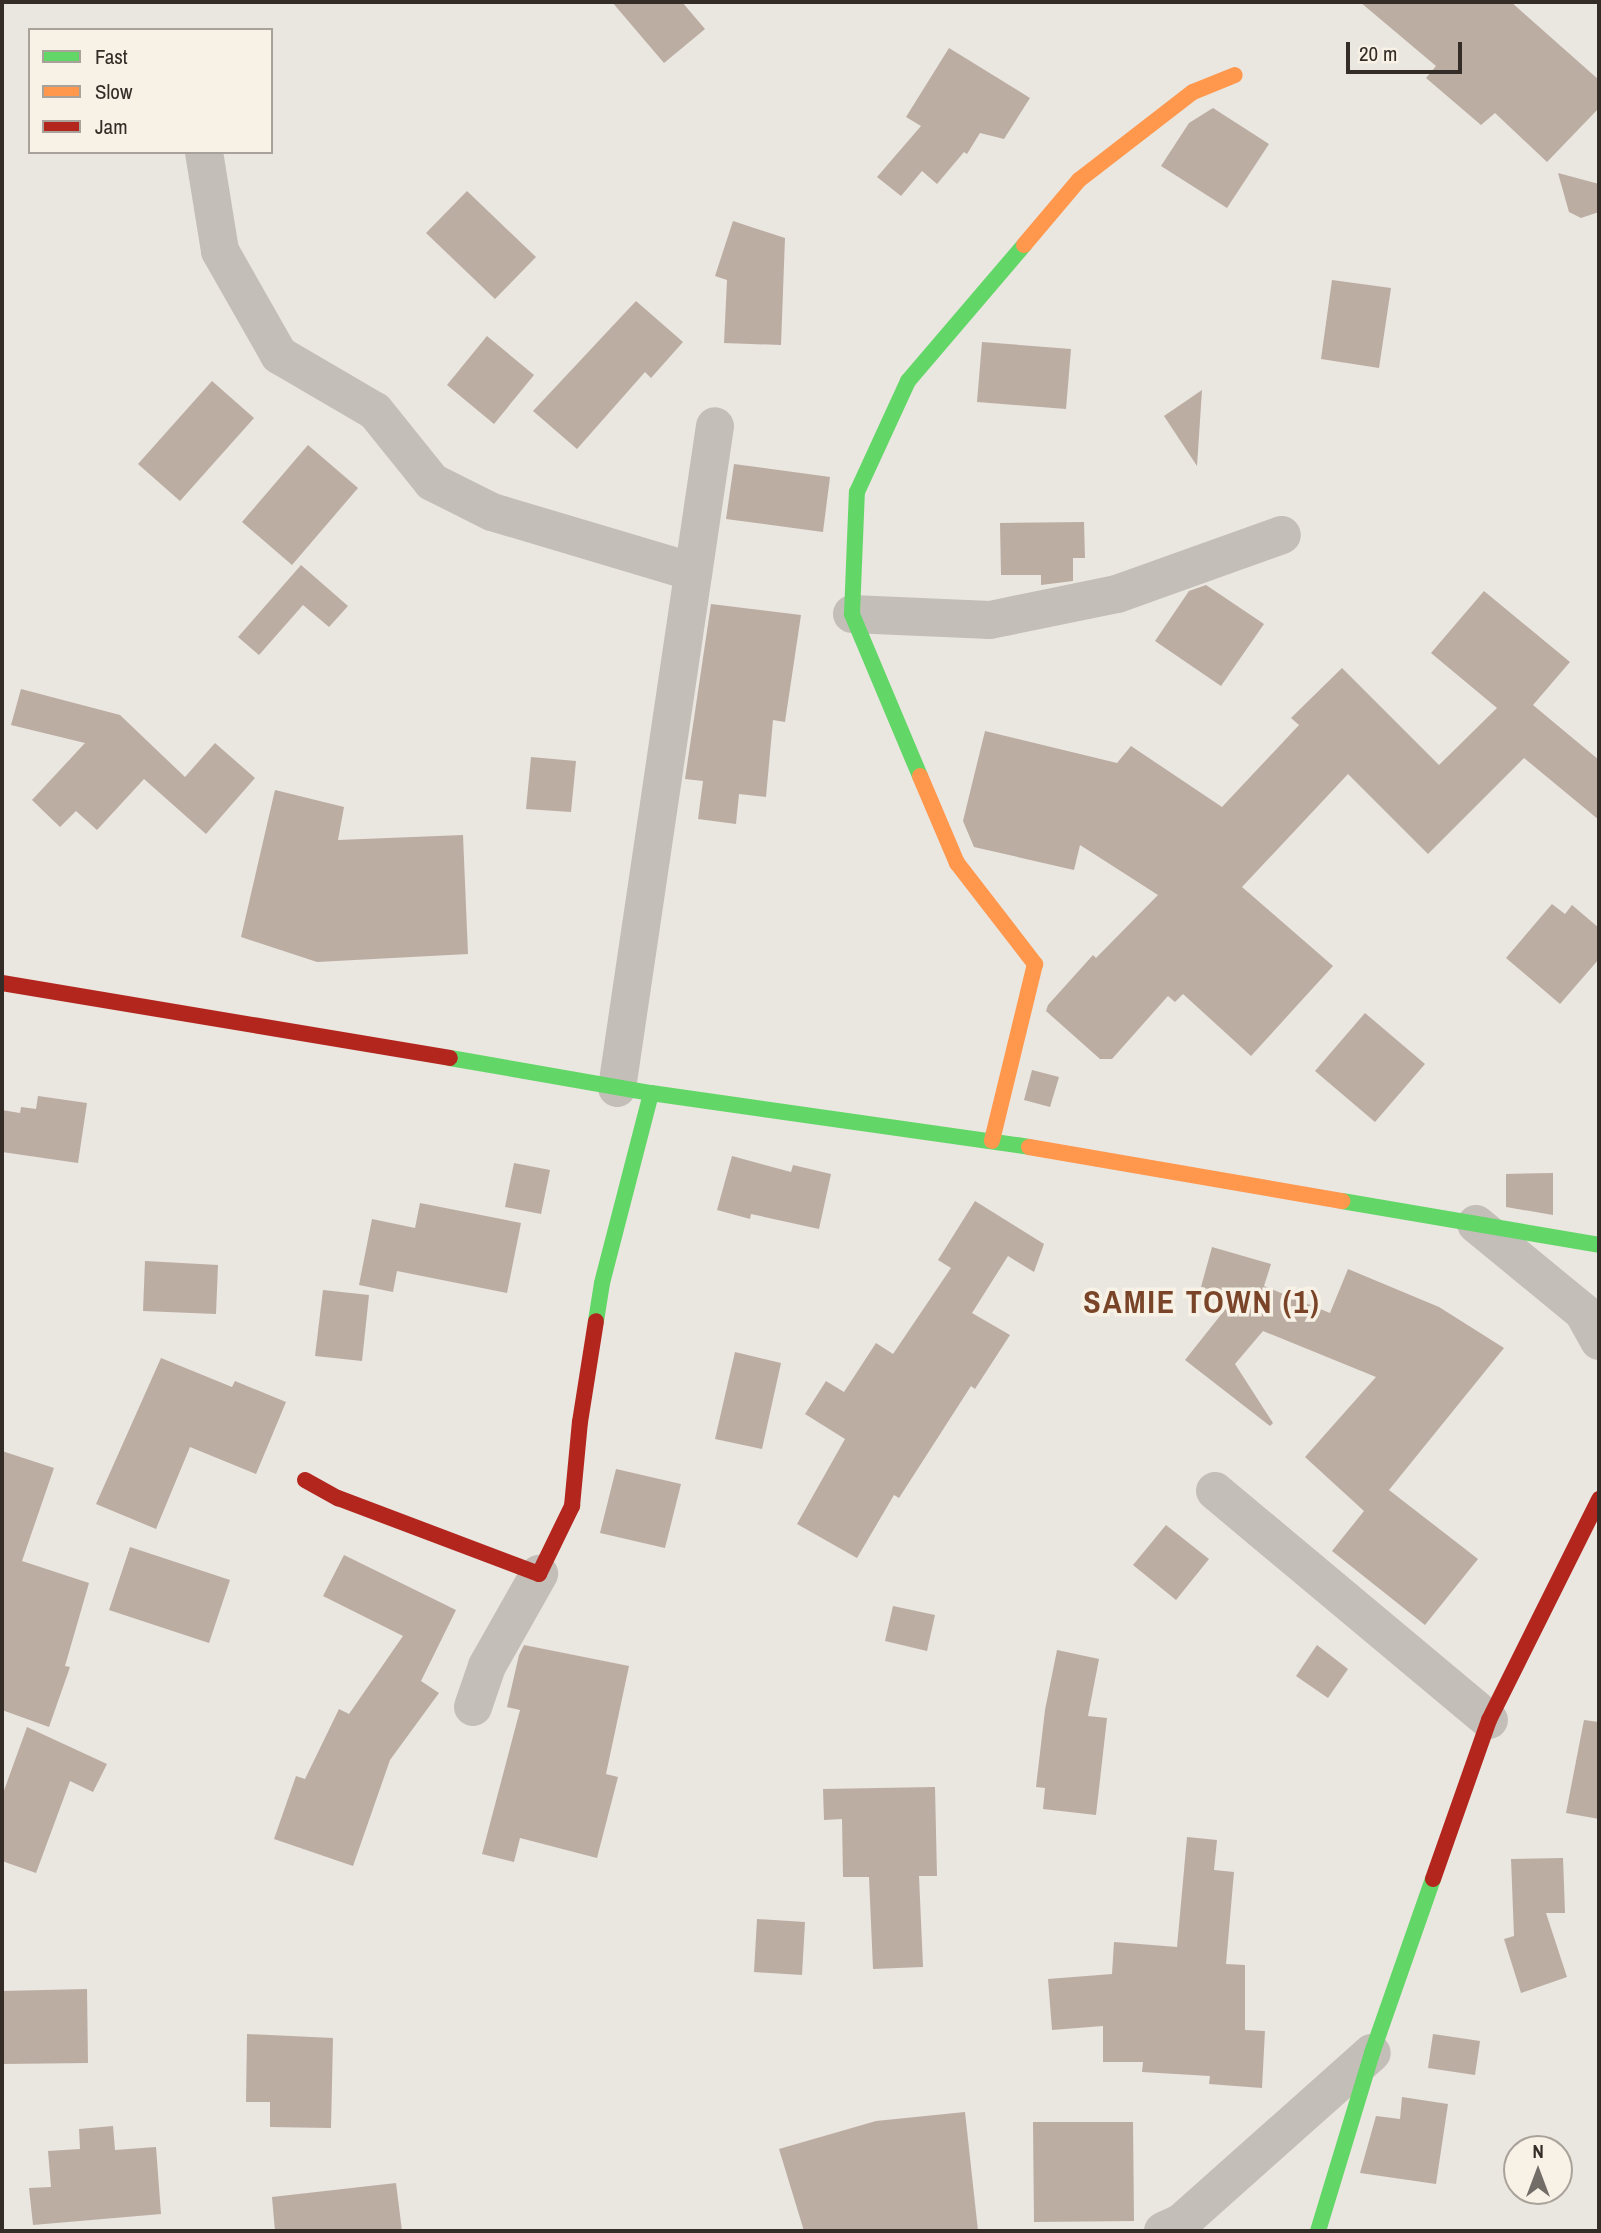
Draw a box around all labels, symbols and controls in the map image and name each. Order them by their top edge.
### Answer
legend [28,28,273,154]
scale bar [1349,28,1464,72]
text: 20 m [1359,39,1397,68]
text: Fast [95,42,128,71]
text: Slow [95,77,132,106]
text: Jam [95,112,128,141]
district label: SAMIE TOWN (1) [1085,1283,1319,1321]
north arrow [1503,2135,1573,2205]
text: N [1532,2138,1544,2164]

